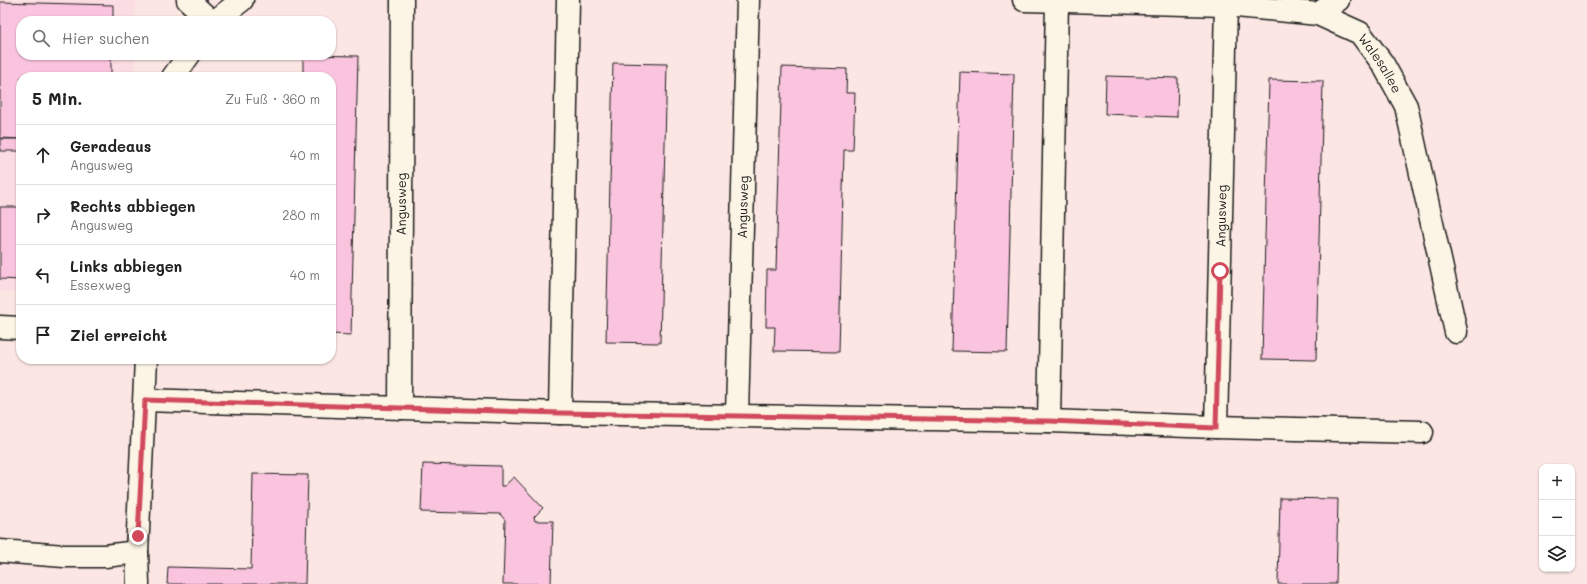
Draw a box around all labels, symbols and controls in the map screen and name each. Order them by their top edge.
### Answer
search box [16,16,336,60]
icon: search [30,27,52,49]
text: Hier suchen [62,28,149,48]
street label: Walesallee [1355,30,1406,96]
text: 5 Min. [32,87,83,109]
text: Zu Fuß · 360 m [225,90,320,107]
text: Geradeaus [70,136,151,156]
icon: ahead [32,144,54,166]
text: 40 m [290,146,320,163]
text: Angusweg [70,156,133,173]
street label: Angusweg [392,173,409,235]
street label: Angusweg [733,175,751,239]
street label: Angusweg [1211,184,1230,248]
text: Rechts abbiegen [70,196,195,216]
icon: right [32,204,54,226]
text: 280 m [282,206,320,223]
text: Angusweg [70,216,133,233]
text: Links abbiegen [70,256,182,276]
route start [1211,262,1229,280]
icon: left [32,264,54,286]
text: 40 m [290,266,320,283]
text: Essexweg [70,276,130,293]
icon: arrive [32,324,54,346]
text: Ziel erreicht [70,325,167,345]
map controls [1539,464,1575,572]
button: + [1539,464,1575,500]
button: − [1539,500,1575,536]
route end [129,527,147,545]
button: layers [1539,536,1575,572]

